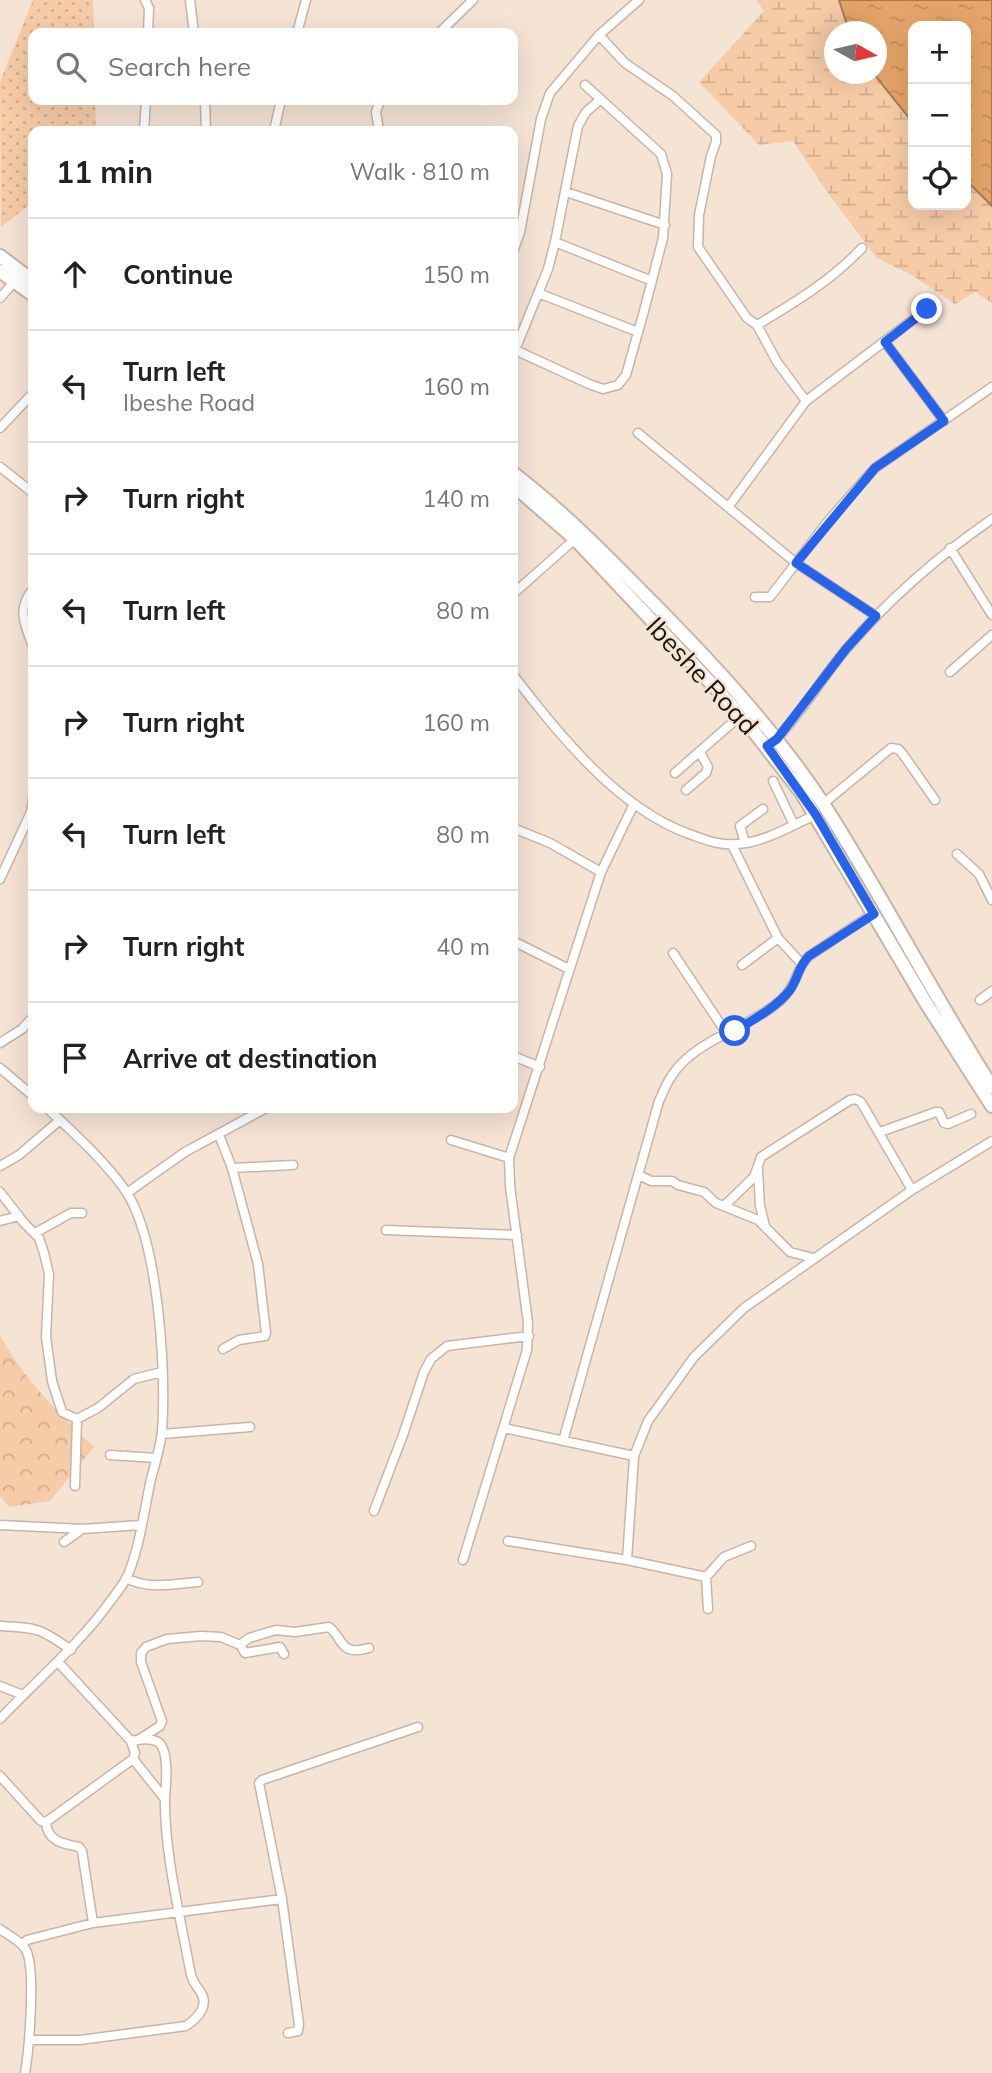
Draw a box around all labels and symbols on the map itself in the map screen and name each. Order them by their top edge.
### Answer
north arrow [824,21,887,84]
route end [911,293,942,324]
street label: Ibeshe Road [639,610,765,742]
route start [719,1015,750,1046]

